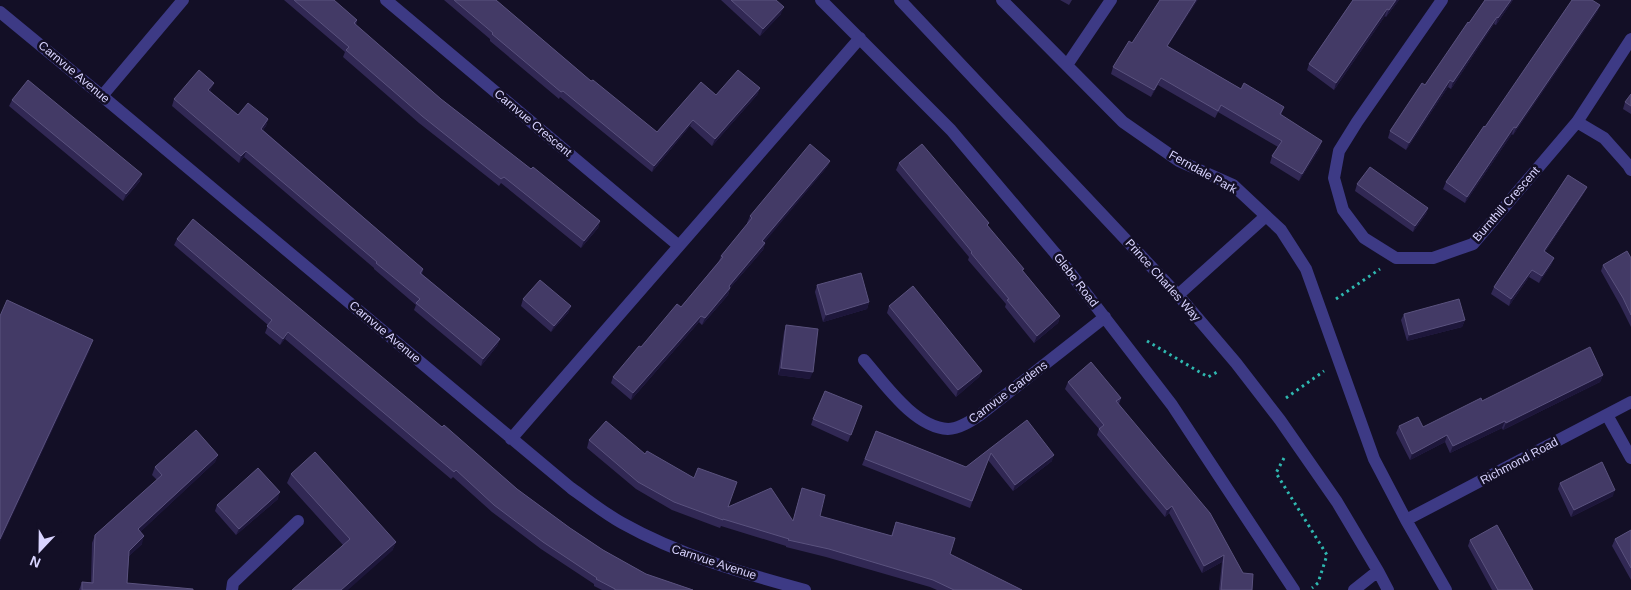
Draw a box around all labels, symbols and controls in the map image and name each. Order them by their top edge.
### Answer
street label: Carnvue Avenue [36,38,113,106]
street label: Carnvue Crescent [491,87,575,160]
street label: Ferndale Park [1167,148,1240,197]
street label: Burnthill Crescent [1470,163,1543,244]
street label: Prince Charles Way [1122,236,1204,324]
street label: Glebe Road [1051,250,1101,310]
street label: Carnvue Avenue [347,298,424,366]
street label: Carnvue Gardens [966,358,1050,426]
street label: Richmond Road [1478,435,1560,487]
north arrow [15,525,65,575]
street label: Carnvue Avenue [670,542,759,582]
text: N [27,553,43,571]

